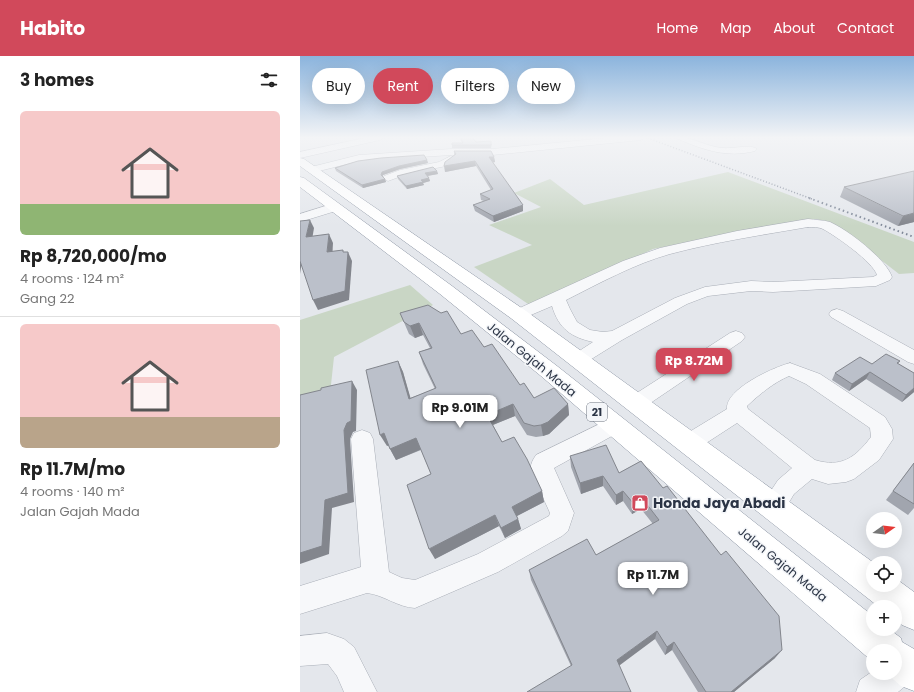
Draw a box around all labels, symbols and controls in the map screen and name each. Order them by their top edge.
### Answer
text: Habito [20,15,85,42]
text: Home [656,18,698,38]
text: Map [720,18,751,38]
text: About [773,18,815,38]
text: Contact [837,18,894,38]
text: 3 homes [20,68,94,92]
chip: Buy [312,68,365,104]
chip: Rent [373,68,433,104]
chip: Filters [441,68,509,104]
chip: New [517,68,575,104]
icon: filters [258,69,280,91]
icon: home [114,137,186,209]
text: Rp 8,720,000/mo [20,244,167,268]
text: 4 rooms · 124 m² [20,269,124,288]
text: Gang 22 [20,289,74,308]
street label: Jalan Gajah Mada [484,318,580,400]
pin: Rp 8.72M [653,348,735,382]
icon: home [114,350,186,422]
text: Rp 8.72M [665,351,723,370]
pin: Rp 9.01M [419,395,501,429]
text: Rp 9.01M [431,398,489,417]
road number: 21 [587,403,607,421]
text: Rp 11.7M/mo [20,457,125,481]
text: 4 rooms · 140 m² [20,482,125,501]
shop icon: Honda Jaya Abadi [630,493,650,513]
place label: Honda Jaya Abadi [653,493,785,513]
text: Jalan Gajah Mada [20,502,140,521]
north arrow [866,512,902,548]
map controls [866,512,902,680]
street label: Jalan Gajah Mada [735,523,831,605]
button: locate [866,556,902,592]
pin: Rp 11.7M [612,562,694,596]
text: Rp 11.7M [627,565,679,584]
button: + [866,600,902,636]
button: − [866,644,902,680]

